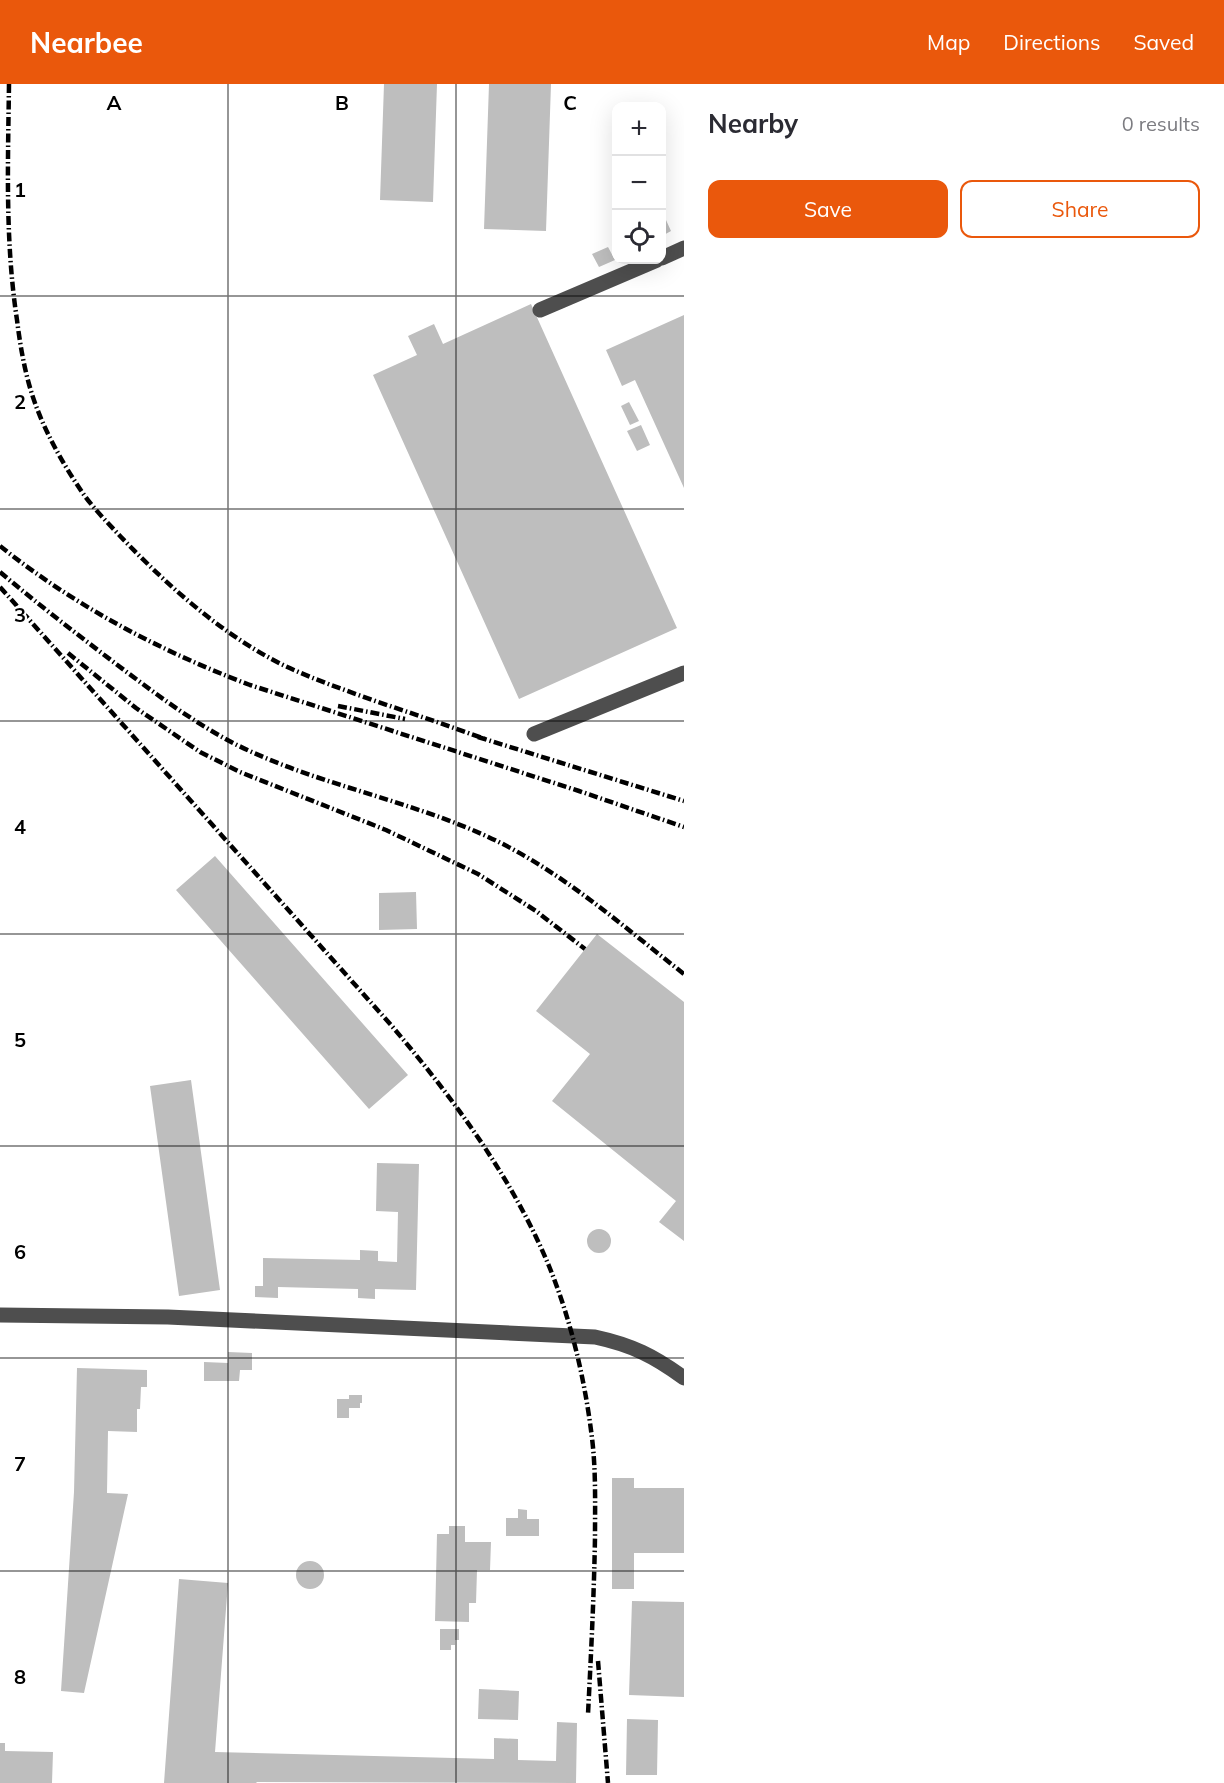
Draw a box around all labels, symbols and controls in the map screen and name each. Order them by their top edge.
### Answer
text: Nearbee [30,25,143,60]
text: Map [927,29,970,55]
text: Directions [1003,29,1100,55]
text: Saved [1133,29,1194,55]
text: A [107,90,122,115]
text: B [335,90,349,115]
text: C [563,90,577,115]
map controls [612,102,666,264]
button: + [612,102,666,156]
text: Nearby [708,107,798,140]
text: 0 results [1122,111,1200,136]
button: − [612,156,666,210]
text: 1 [14,177,26,202]
button: Save [708,180,948,238]
button: Share [960,180,1200,238]
button: locate [612,210,666,264]
text: 2 [14,389,26,414]
text: 3 [14,602,26,627]
text: 4 [14,814,26,839]
text: 5 [14,1027,26,1052]
text: 6 [14,1239,26,1264]
text: 7 [14,1451,26,1476]
text: 8 [14,1664,26,1689]

